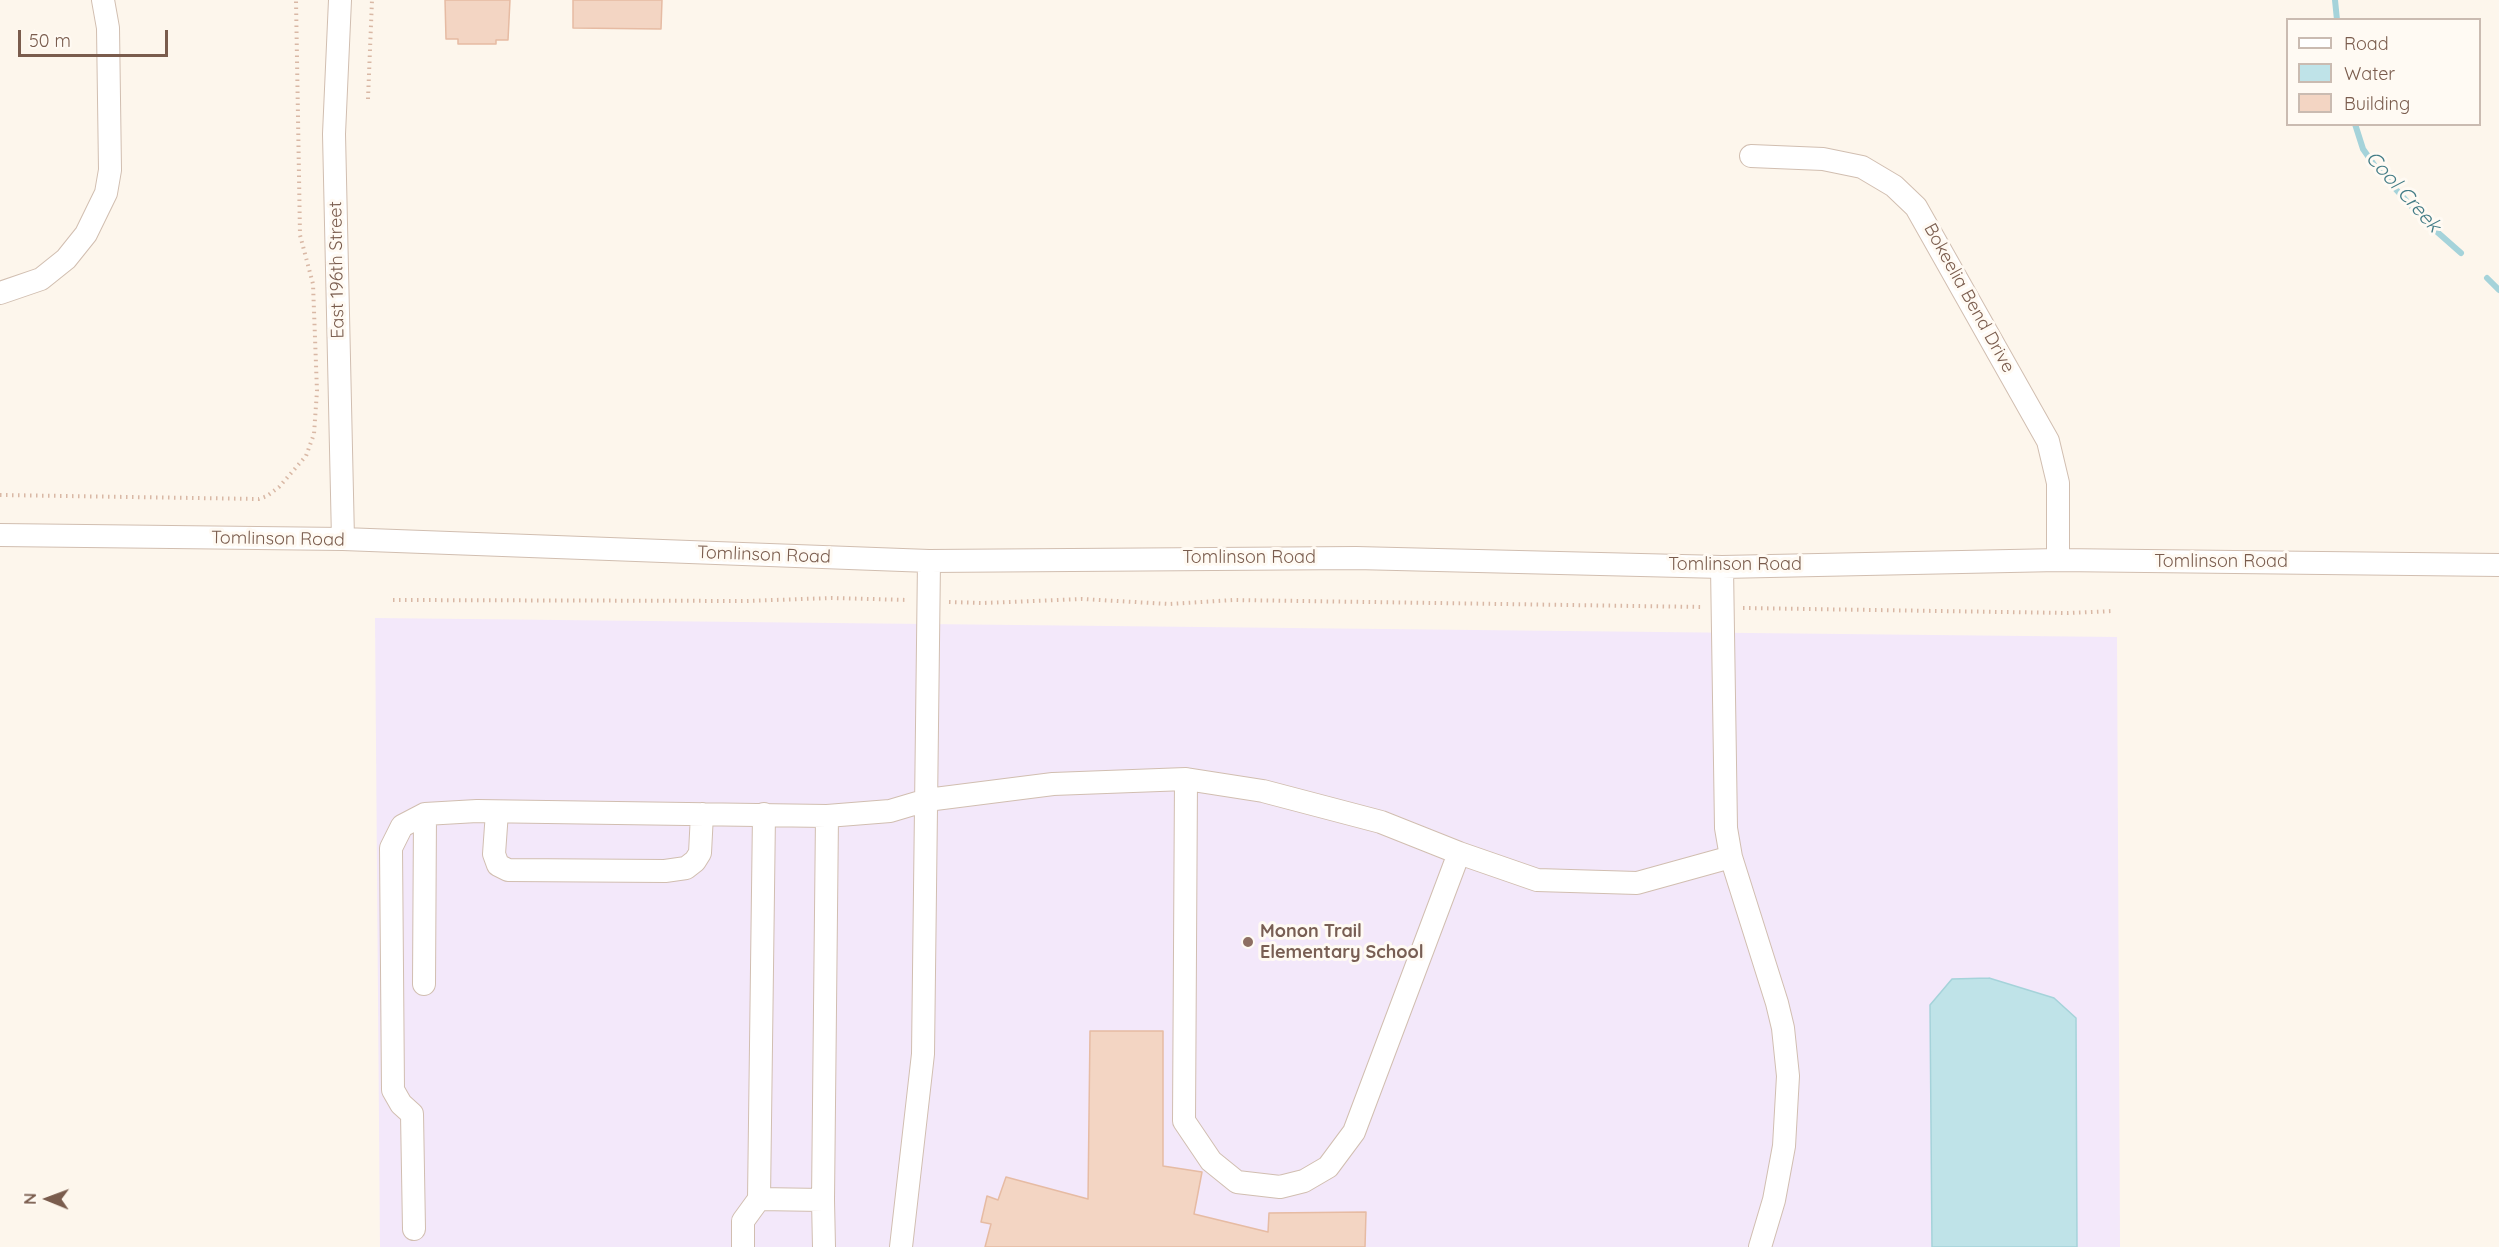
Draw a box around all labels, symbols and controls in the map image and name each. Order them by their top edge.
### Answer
scale bar [21,18,171,56]
legend [2286,18,2481,126]
text: 50 m [29,29,71,52]
text: Road [2344,32,2389,55]
text: Water [2344,62,2395,85]
text: Building [2344,92,2410,115]
water label: Cool Creek [2360,146,2446,238]
street label: East 196th Street [325,201,349,339]
street label: Bokeelia Bend Drive [1919,220,2019,376]
street label: Tomlinson Road [211,527,345,551]
street label: Tomlinson Road [697,542,831,568]
street label: Tomlinson Road [1182,547,1316,569]
street label: Tomlinson Road [2154,551,2288,573]
street label: Tomlinson Road [1668,554,1802,576]
place label: Monon Trail Elementary School [1260,921,1424,964]
marker: Monon Trail Elementary School [1241,935,1255,949]
north arrow [18,1169,78,1229]
text: N [20,1193,40,1205]

